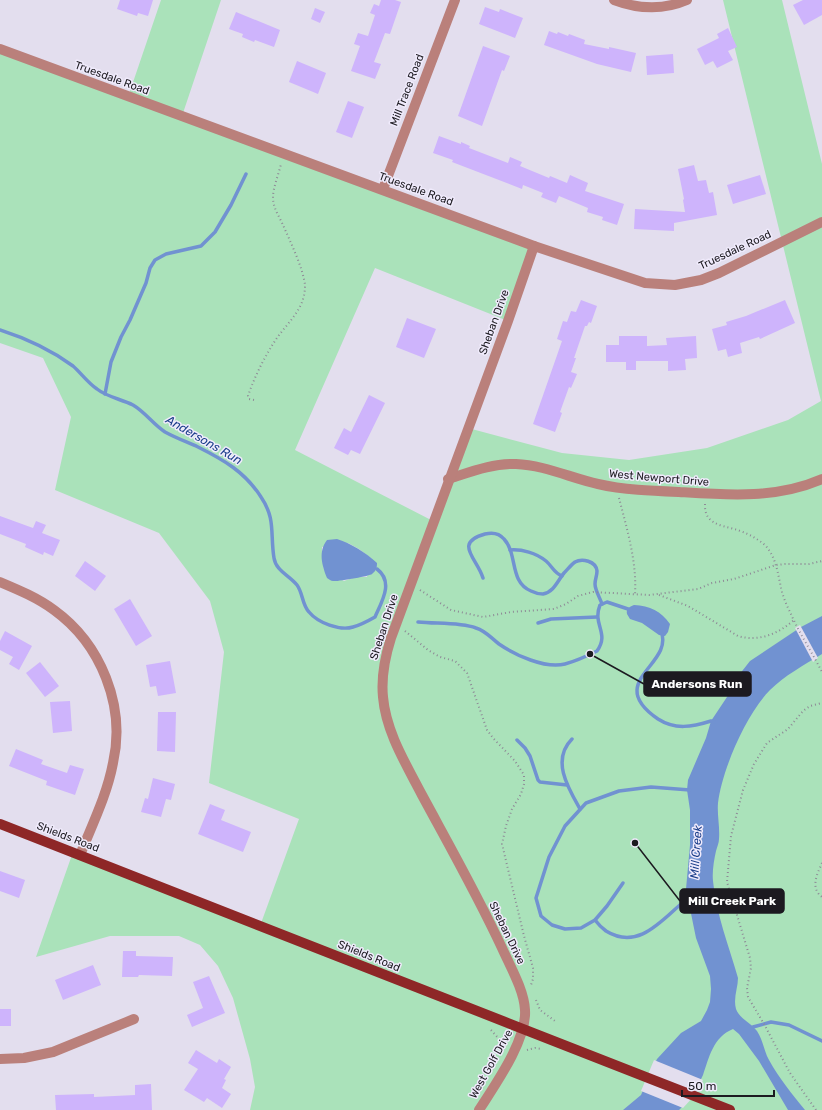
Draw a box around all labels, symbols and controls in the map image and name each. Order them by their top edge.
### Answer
street label: Mill Trace Road [387,52,427,128]
street label: Truesdale Road [73,59,151,97]
street label: Truesdale Road [377,170,455,208]
street label: Truesdale Road [697,228,773,272]
street label: Sheban Drive [476,288,512,356]
water label: Andersons Run [163,412,245,467]
street label: West Newport Drive [608,467,710,489]
street label: Sheban Drive [367,593,401,661]
callout: Andersons Run [644,672,751,696]
text: Andersons Run [651,677,743,691]
street label: Shields Road [35,819,101,855]
water label: Mill Creek [687,824,705,879]
callout: Mill Creek Park [680,889,784,913]
text: Mill Creek Park [688,894,776,908]
street label: Sheban Drive [486,900,528,966]
street label: Shields Road [336,938,402,974]
street label: West Golf Drive [467,1027,515,1101]
scale bar [682,1072,774,1098]
text: 50 m [688,1079,716,1093]

